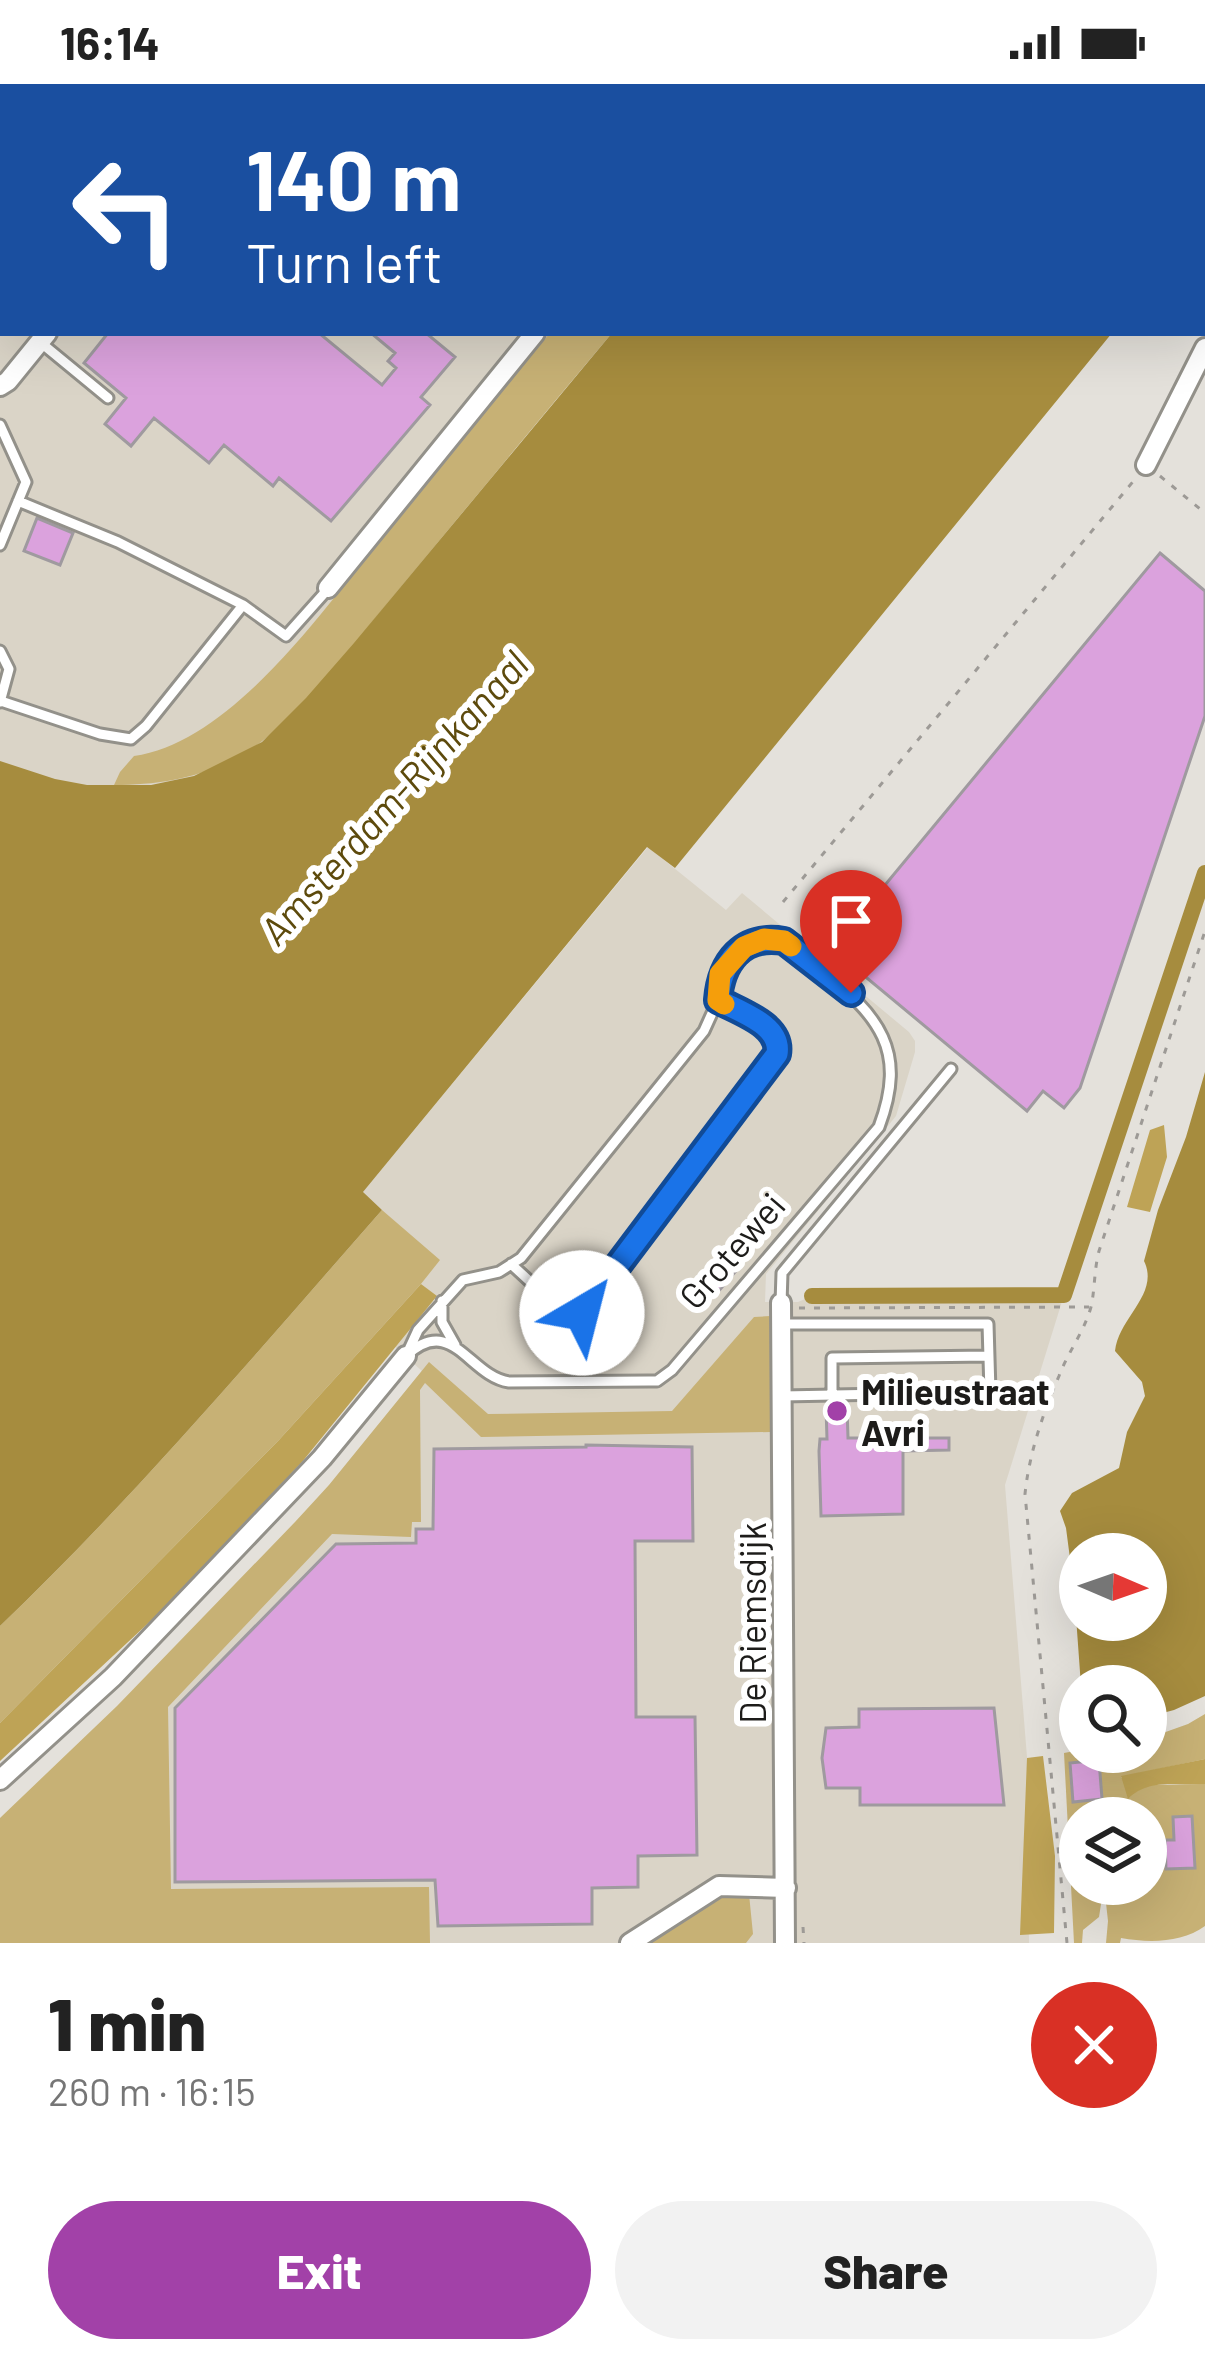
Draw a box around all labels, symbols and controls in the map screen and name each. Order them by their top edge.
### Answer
text: 16:14 [60,15,160,69]
text: 140 m [246,127,461,228]
icon: left [48,132,204,288]
text: Turn left [246,229,443,294]
water label: Amsterdam-Rijnkanaal [249,640,537,953]
pin [800,870,902,993]
icon: arrive [818,888,884,954]
street label: Grotewei [669,1183,793,1317]
position arrow [519,1250,645,1376]
place label: Milieustraat Avri [861,1369,1050,1453]
marker: Milieustraat Avri [824,1398,850,1424]
street label: De Riemsdijk [730,1522,773,1724]
north arrow [1059,1533,1167,1641]
map controls [1059,1533,1167,1905]
button: search [1059,1665,1167,1773]
button: layers [1059,1797,1167,1905]
text: 1 min [48,1979,206,2065]
button: close [1031,1982,1157,2108]
text: 260 m · 16:15 [48,2067,256,2114]
button: Exit [48,2201,591,2339]
button: Share [615,2201,1157,2339]

